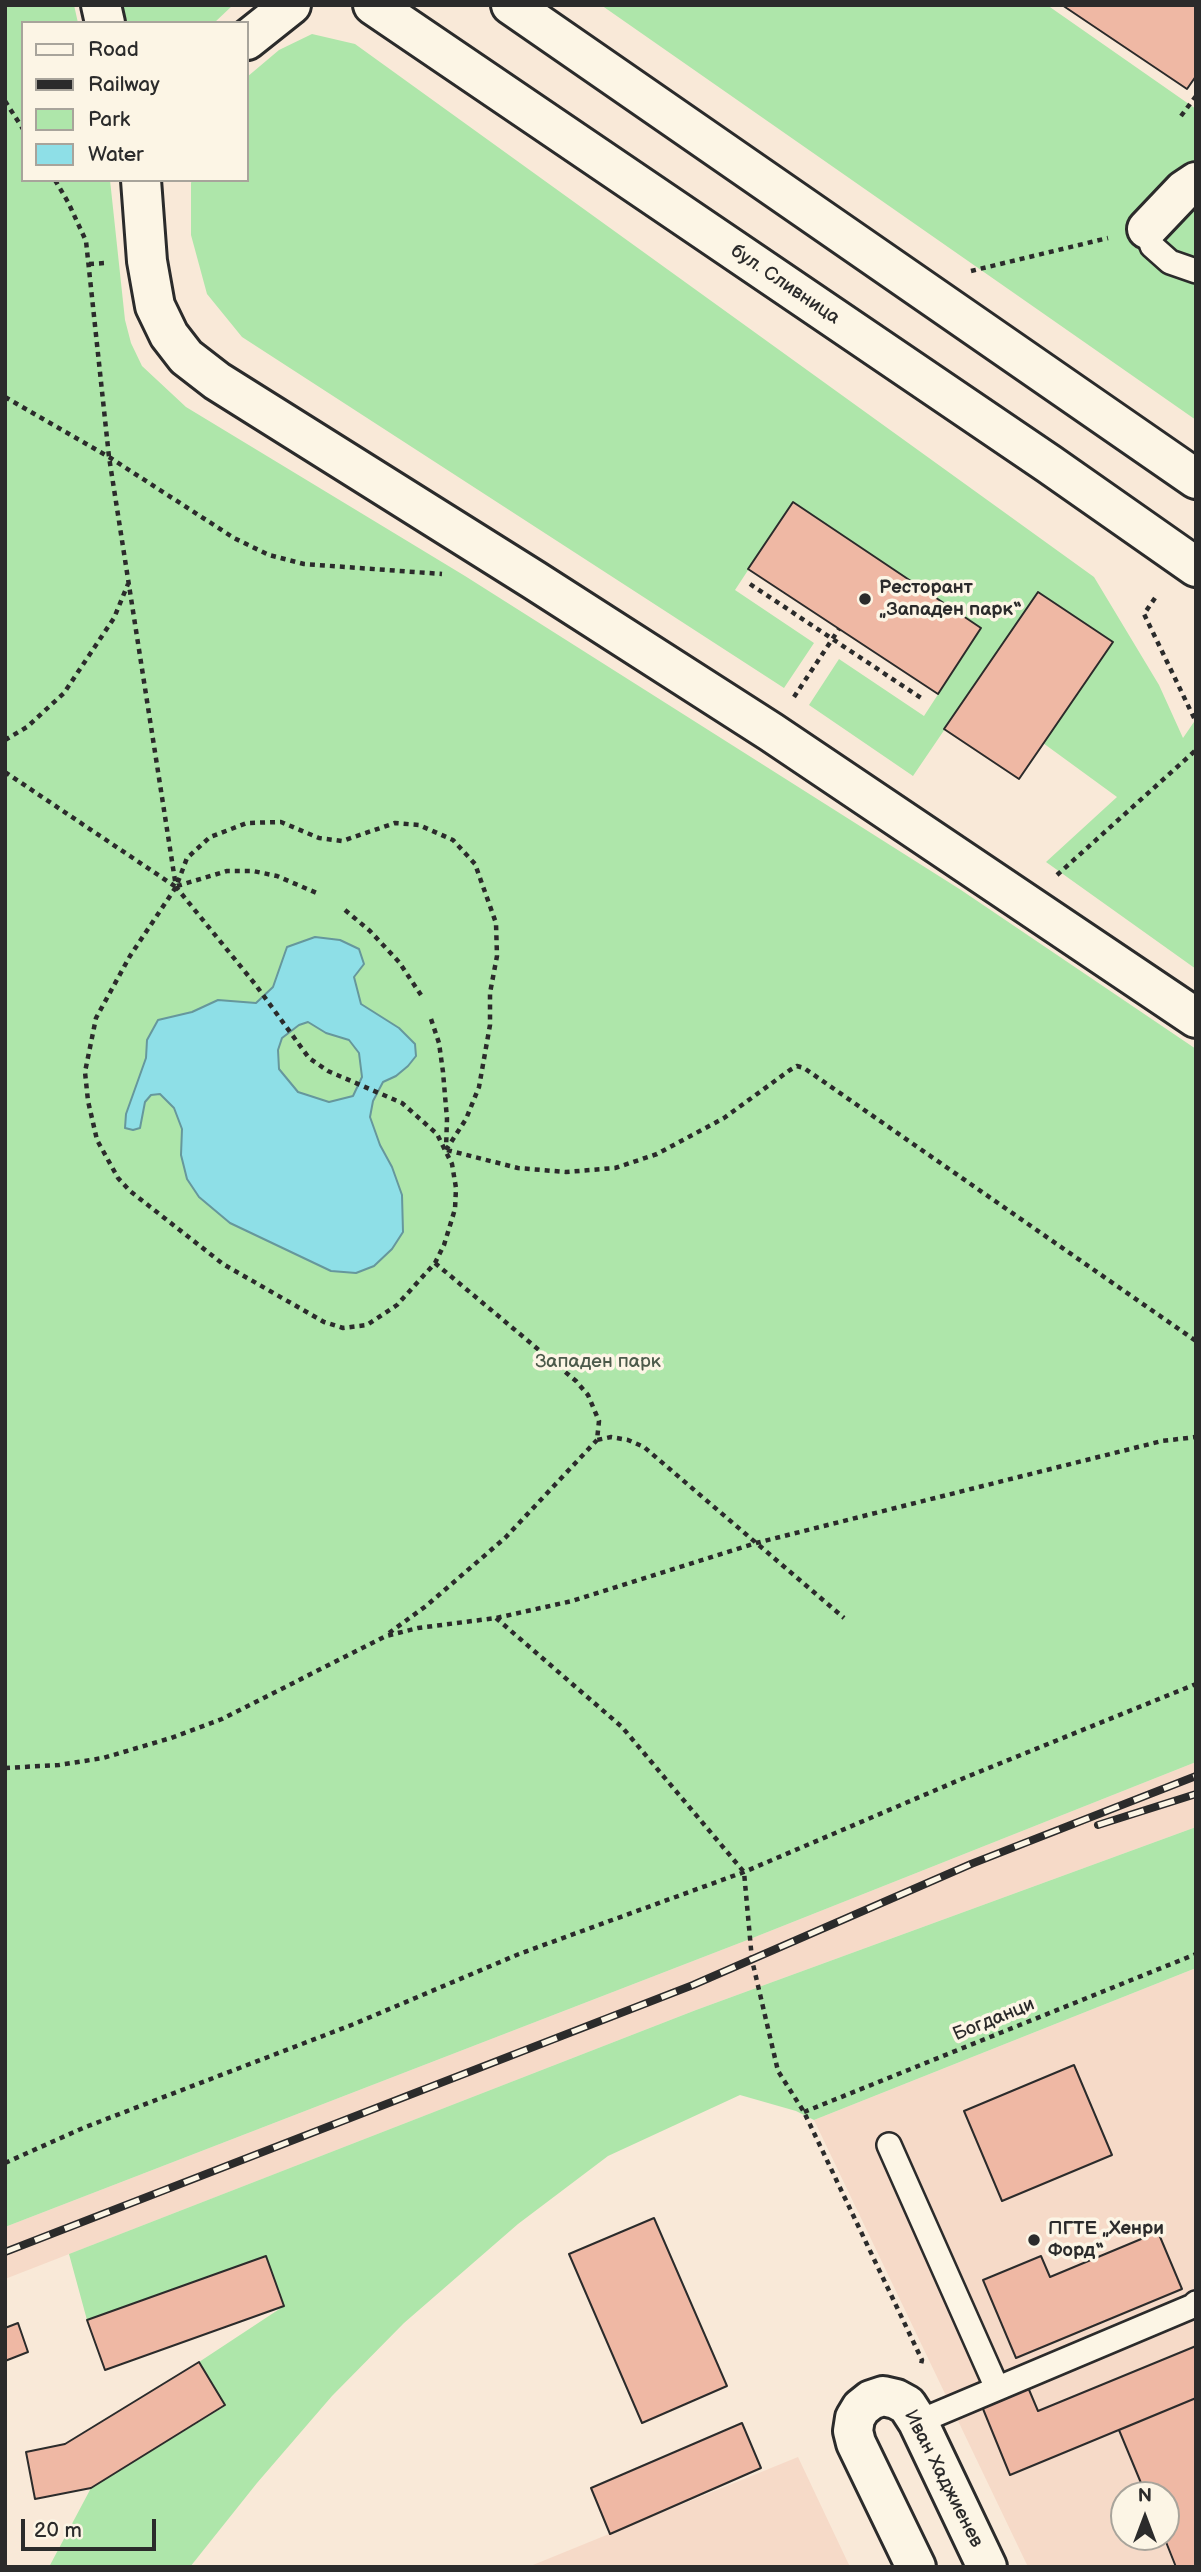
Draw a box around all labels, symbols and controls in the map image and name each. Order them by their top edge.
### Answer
legend [21,21,248,182]
text: Road [88,37,139,62]
text: Railway [88,72,160,97]
text: Park [88,107,130,132]
text: Water [88,142,144,167]
street label: бул. Сливница [726,240,844,330]
place label: Ресторант „Западен парк“ [879,577,1022,621]
marker: Ресторант „Западен парк“ [857,591,873,607]
park label: Западен парк [535,1351,661,1373]
street label: Богданци [950,1993,1038,2047]
place label: ПГТЕ „Хенри Форд“ [1048,2218,1164,2262]
marker: ПГТЕ „Хенри Форд“ [1026,2232,1042,2248]
street label: Иван Хаджиенев [899,2407,987,2551]
north arrow [1110,2481,1180,2551]
text: N [1138,2485,1152,2508]
scale bar [24,2506,159,2550]
text: 20 m [34,2518,82,2543]

